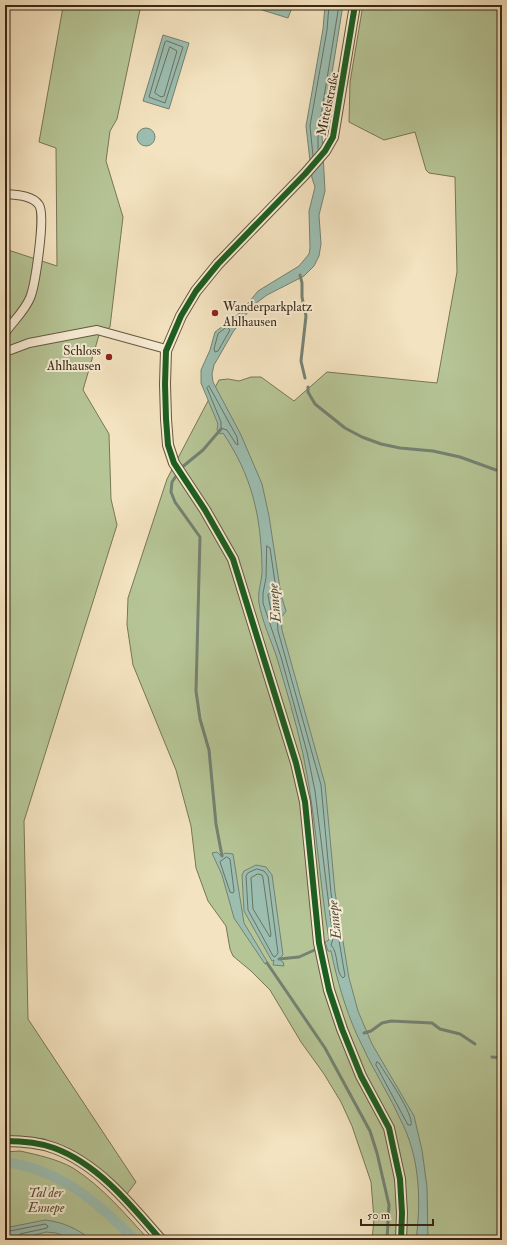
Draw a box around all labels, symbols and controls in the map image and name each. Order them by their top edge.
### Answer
street label: Mittelstraße [313,70,343,137]
place label: Wanderparkplatz Ahlhausen [222,299,313,330]
marker: Wanderparkplatz Ahlhausen [210,308,220,318]
place label: Schloss Ahlhausen [46,343,102,374]
marker: Schloss Ahlhausen [104,352,114,362]
water label: Ennepe [264,582,285,624]
water label: Ennepe [324,899,345,941]
park label: Tal der Ennepe [27,1185,65,1216]
scale bar [361,1201,433,1227]
text: 50 m [367,1208,391,1223]

